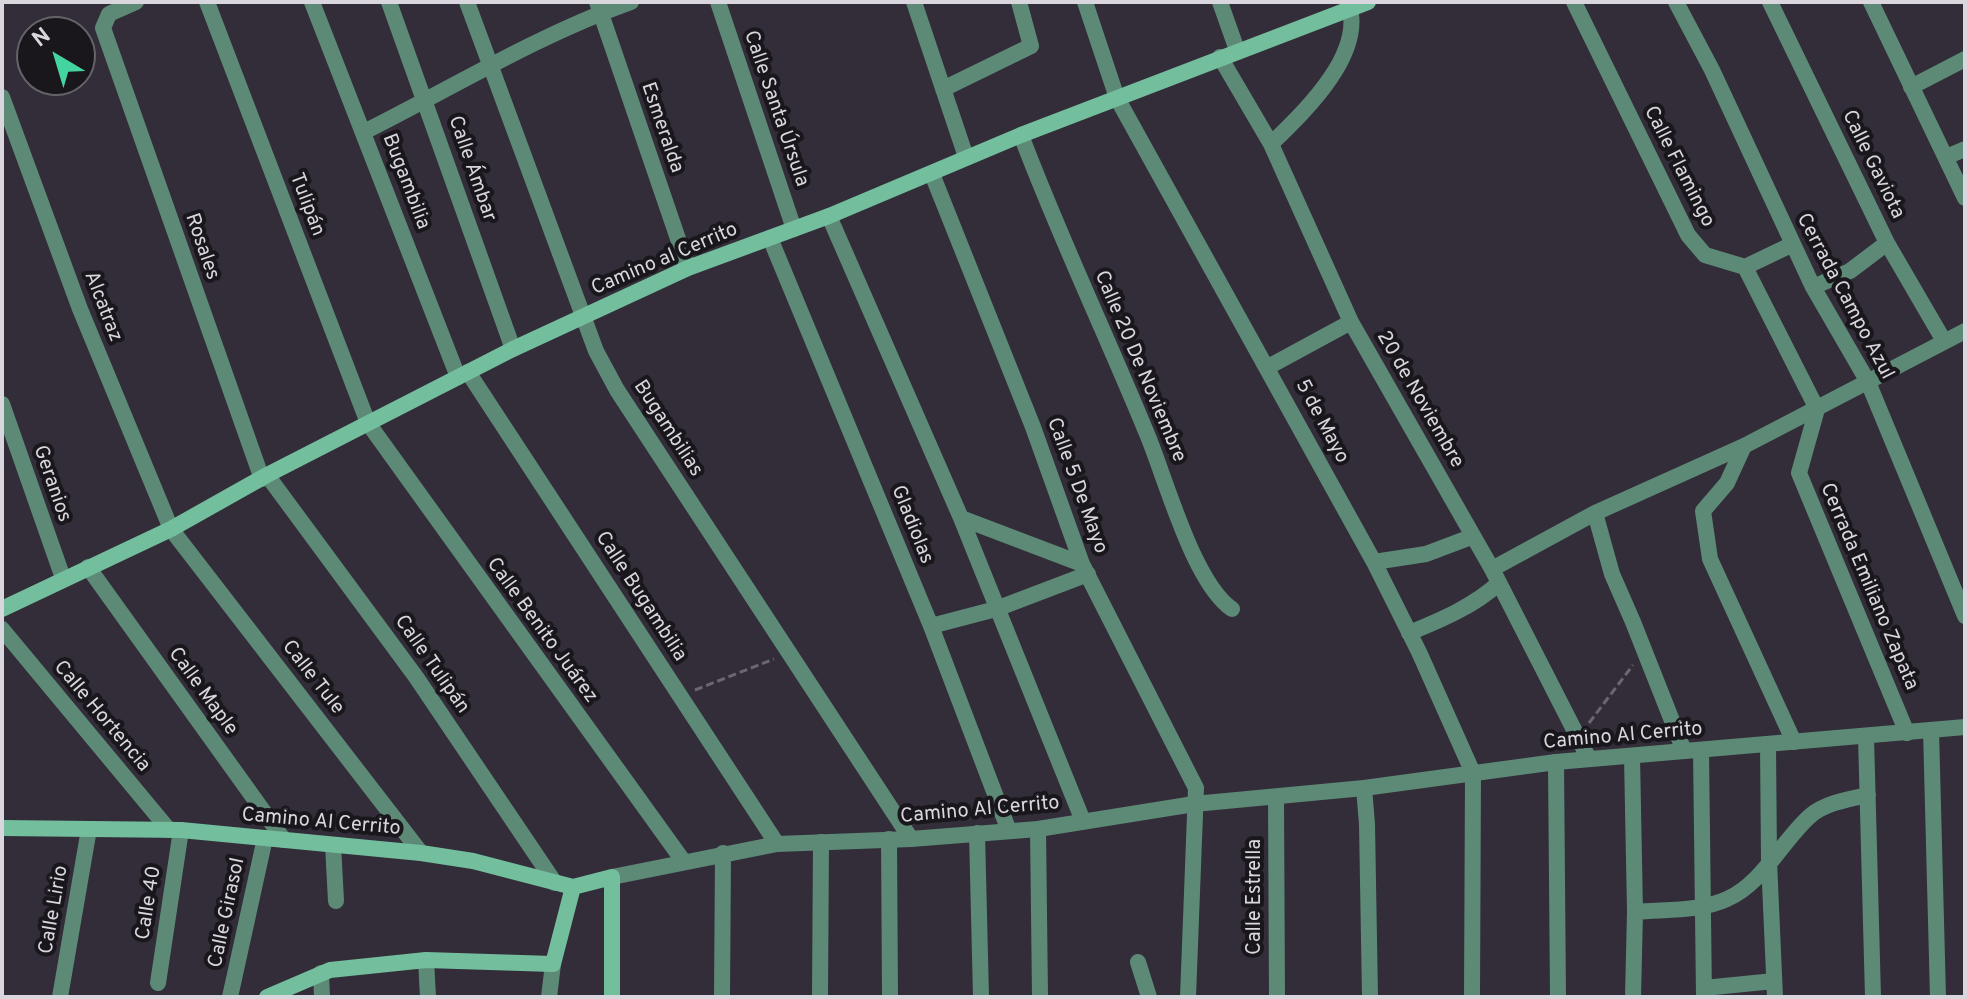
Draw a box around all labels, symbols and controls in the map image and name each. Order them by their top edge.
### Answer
north arrow [16,16,96,96]
text: N [28,23,57,54]
street label: Calle Santa Úrsula [737,28,813,190]
street label: Esmeralda [634,80,688,176]
street label: Calle Flamingo [1637,102,1719,232]
street label: Calle Gaviota [1835,107,1909,223]
street label: Calle Ámbar [442,113,500,225]
street label: Bugambilia [376,131,434,233]
street label: Tulipán [283,170,329,240]
street label: Cerrada Campo Azul [1790,210,1898,384]
street label: Rosales [178,211,224,283]
street label: Camino al Cerrito [588,218,742,302]
street label: Alcatraz [78,268,126,346]
street label: Calle 20 De Noviembre [1088,268,1190,466]
street label: 20 de Noviembre [1370,327,1468,473]
street label: Bugambilias [627,376,707,482]
street label: 5 de Mayo [1289,376,1353,468]
street label: Calle 5 De Mayo [1040,415,1112,557]
street label: Geranios [27,442,75,526]
street label: Cerrada Emiliano Zapata [1814,480,1922,694]
street label: Gladiolas [884,482,938,568]
street label: Calle Bugambilia [589,528,691,666]
street label: Calle Benito Juárez [480,554,602,708]
street label: Calle Tulipán [388,611,474,719]
street label: Calle Tule [276,636,348,720]
street label: Calle Maple [162,643,242,741]
street label: Calle Hortencia [47,656,155,778]
street label: Camino Al Cerrito [1542,718,1704,756]
street label: Camino Al Cerrito [899,792,1061,830]
street label: Camino Al Cerrito [240,804,402,842]
street label: Calle Estrella [1244,839,1268,955]
street label: Calle Girasol [205,856,251,970]
street label: Calle Lirio [35,864,75,956]
street label: Calle 40 [132,864,168,942]

